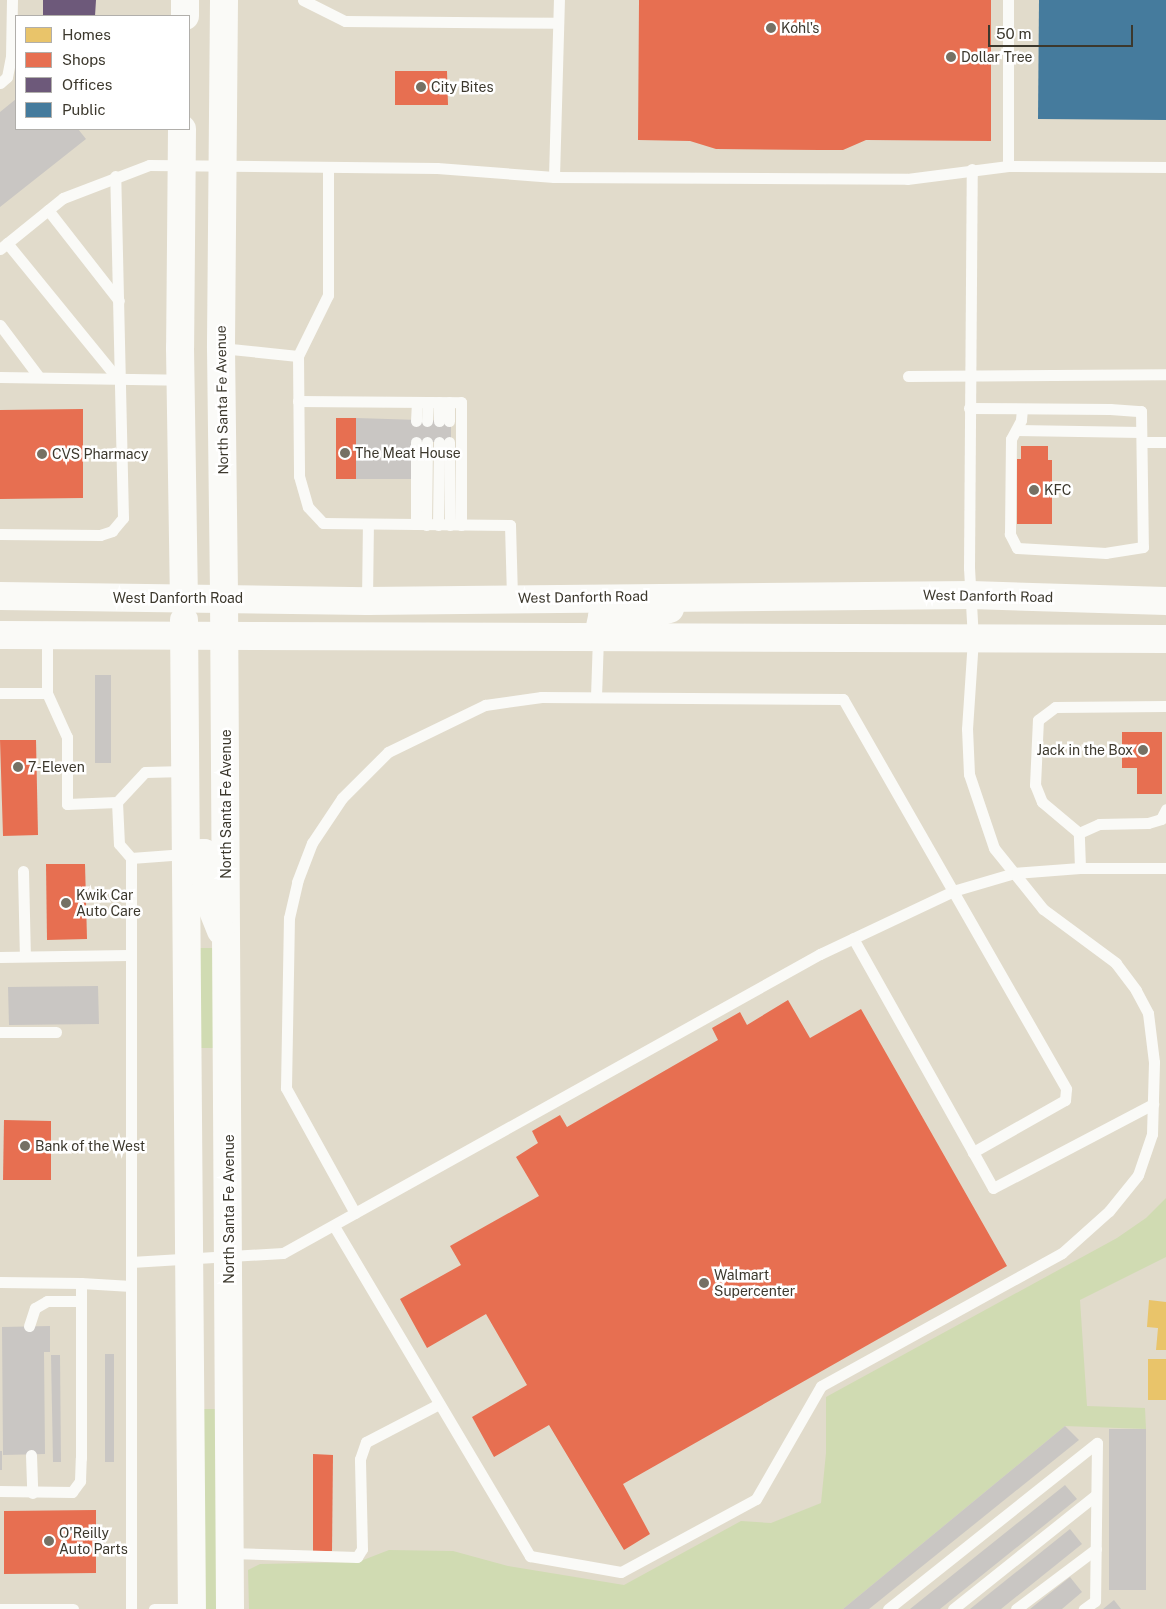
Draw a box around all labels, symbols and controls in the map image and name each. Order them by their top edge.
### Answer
legend [15,15,190,130]
scale bar [991,15,1136,47]
place label: Kohl's [781,20,819,36]
marker: Kohl's [765,22,777,34]
text: 50 m [996,25,1031,42]
text: Homes [62,26,111,43]
place label: Dollar Tree [961,49,1033,65]
text: Shops [62,51,106,68]
marker: Dollar Tree [945,51,957,63]
text: Offices [62,76,112,93]
place label: City Bites [431,79,494,95]
marker: City Bites [415,81,427,93]
text: Public [62,101,106,118]
street label: North Santa Fe Avenue [212,325,232,475]
place label: The Meat House [355,445,461,461]
place label: CVS Pharmacy [52,446,149,462]
marker: The Meat House [339,447,351,459]
marker: CVS Pharmacy [36,448,48,460]
place label: KFC [1044,482,1072,498]
marker: KFC [1028,484,1040,496]
street label: West Danforth Road [923,586,1053,606]
street label: West Danforth Road [518,587,648,607]
street label: West Danforth Road [113,590,243,606]
street label: North Santa Fe Avenue [218,729,234,879]
place label: Jack in the Box [1036,742,1133,758]
marker: Jack in the Box [1137,744,1149,756]
place label: 7-Eleven [28,759,85,775]
marker: 7-Eleven [12,761,24,773]
place label: Kwik Car Auto Care [76,887,141,920]
marker: Kwik Car Auto Care [60,897,72,909]
street label: North Santa Fe Avenue [221,1134,237,1284]
place label: Bank of the West [35,1138,146,1154]
marker: Bank of the West [19,1140,31,1152]
place label: Walmart Supercenter [714,1267,795,1300]
marker: Walmart Supercenter [698,1277,710,1289]
place label: O'Reilly Auto Parts [59,1525,128,1558]
marker: O'Reilly Auto Parts [43,1535,55,1547]

